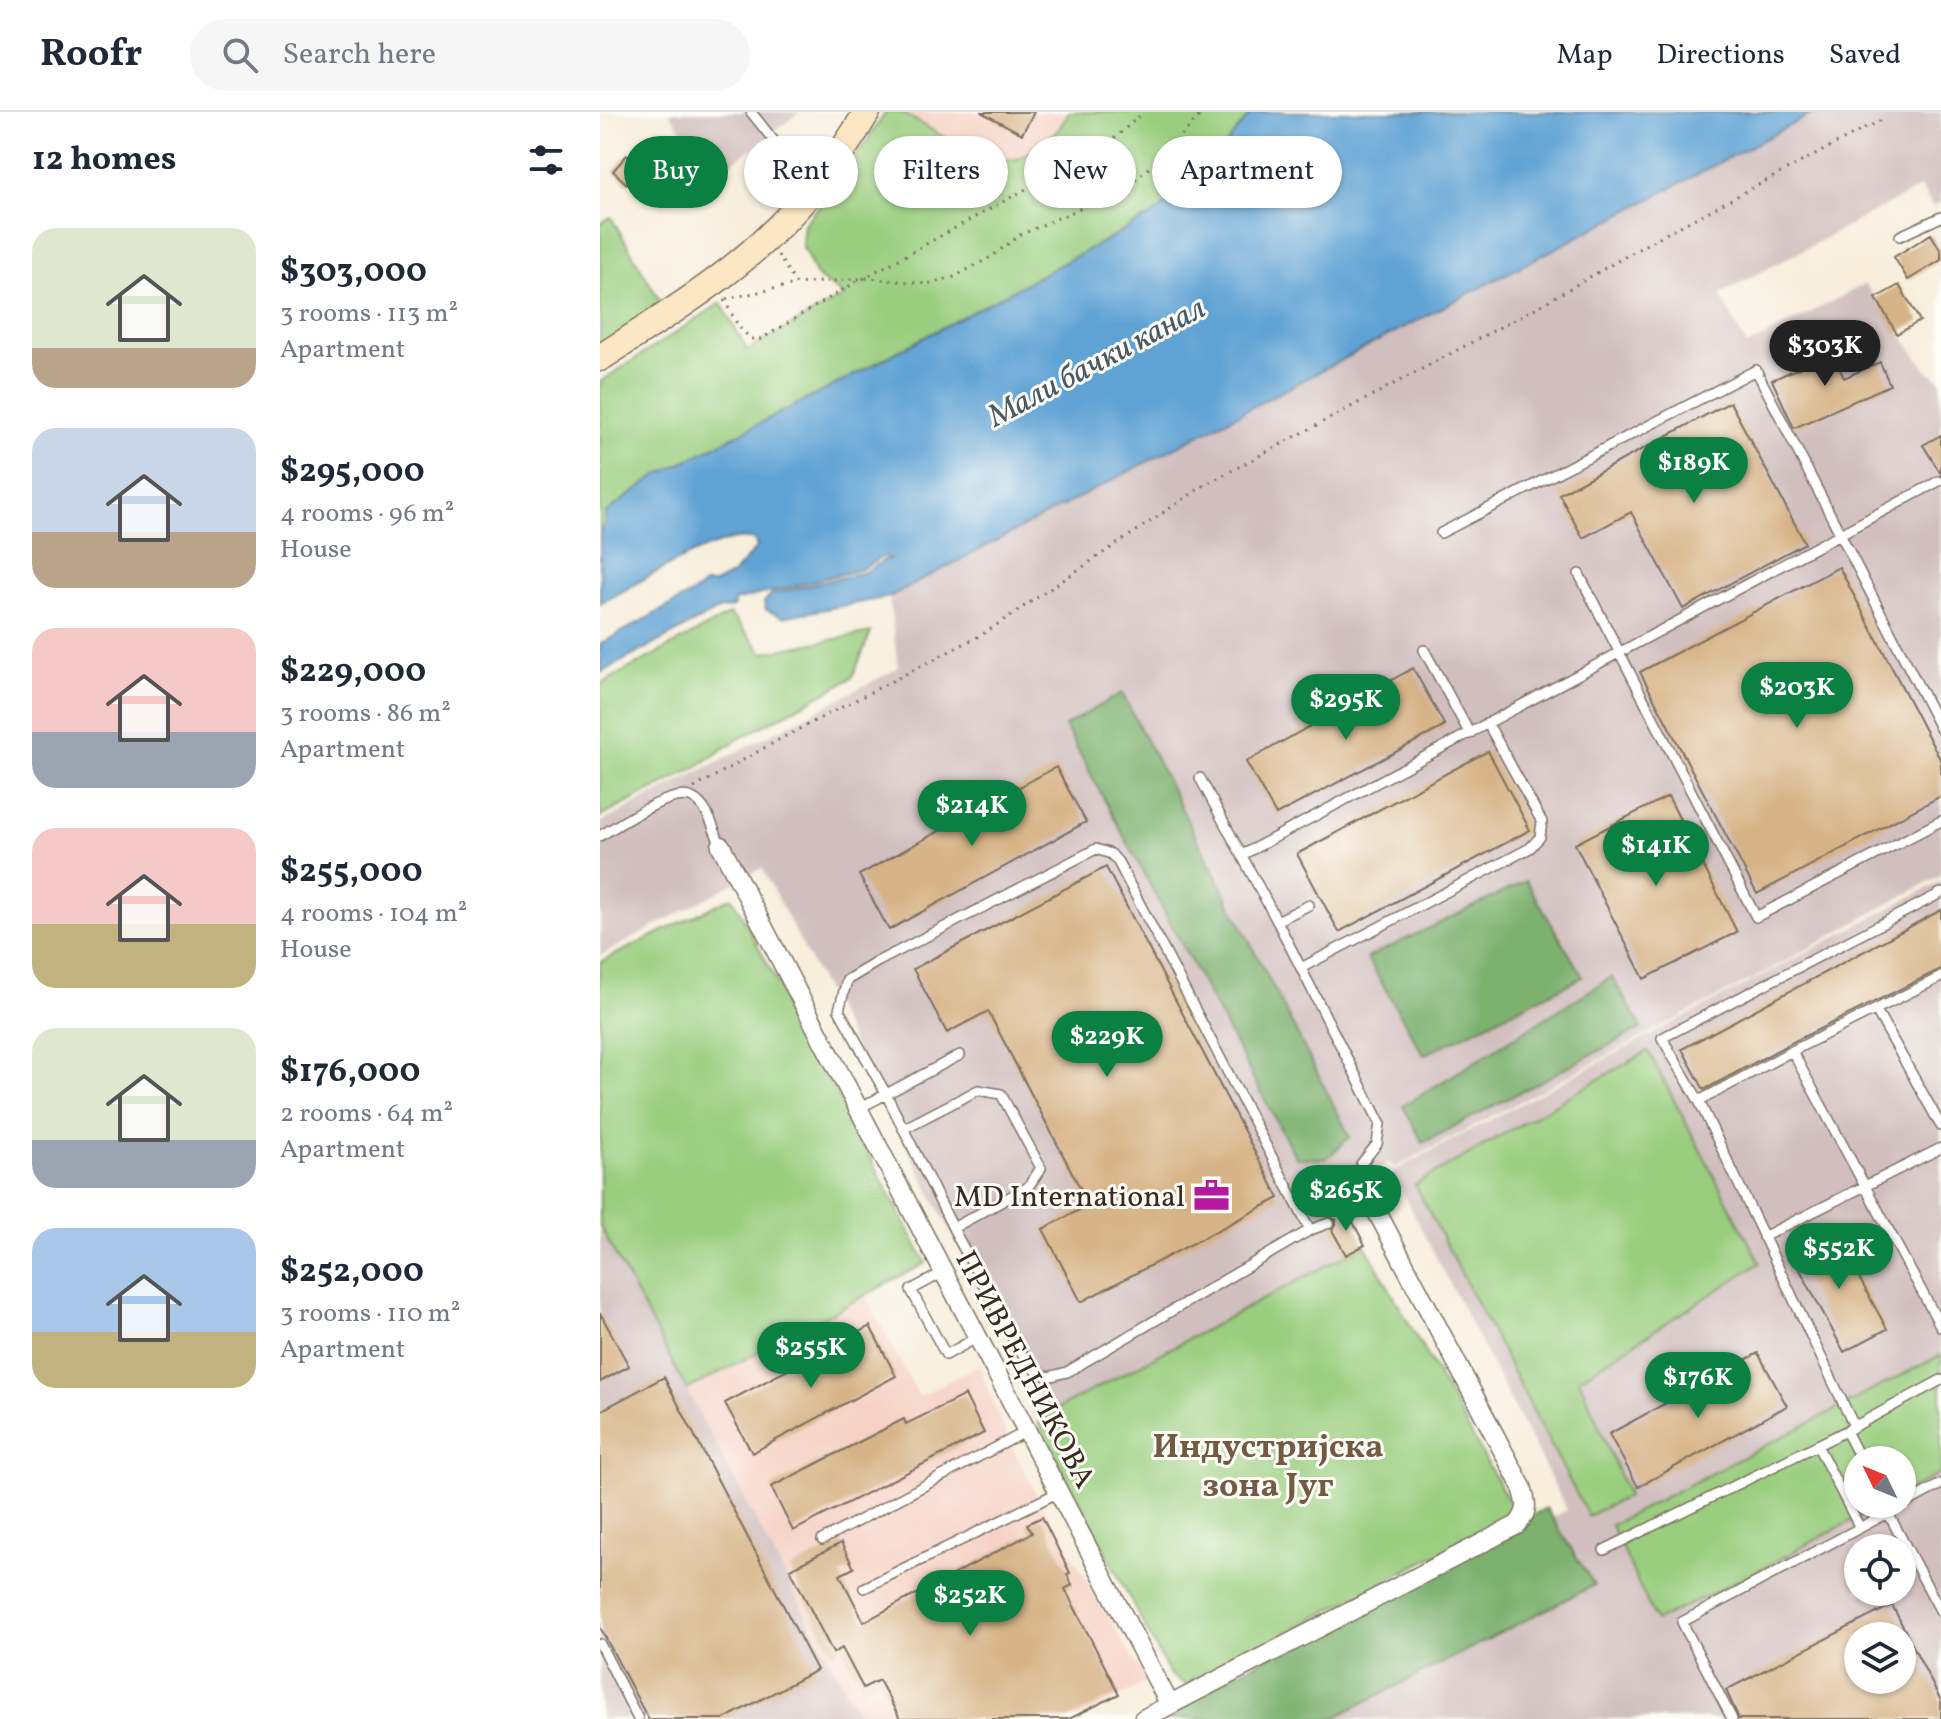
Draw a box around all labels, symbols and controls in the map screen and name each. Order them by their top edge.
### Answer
search box [190,19,750,91]
text: Roofr [40,29,142,82]
icon: search [218,33,262,77]
text: Search here [282,34,436,76]
text: Map [1557,36,1613,75]
text: Directions [1657,36,1785,75]
text: Saved [1829,36,1901,75]
chip: Buy [624,136,728,208]
chip: Rent [744,136,858,208]
chip: Filters [874,136,1008,208]
chip: New [1024,136,1136,208]
chip: Apartment [1152,136,1342,208]
text: 12 homes [32,137,176,184]
icon: filters [524,138,568,182]
text: $303,000 [280,249,427,296]
icon: home [96,260,192,356]
water label: Мали бачки канал [980,288,1214,440]
text: 3 rooms · 113 m² [280,296,458,332]
pin: $303K [1769,320,1881,388]
text: $303K [1787,328,1863,364]
text: Apartment [280,332,405,368]
pin: $189K [1638,437,1750,505]
text: $189K [1658,445,1730,481]
text: $295,000 [280,449,425,496]
icon: home [96,460,192,556]
text: 4 rooms · 96 m² [280,496,454,532]
text: House [280,532,352,568]
text: $229,000 [280,649,426,696]
icon: home [96,660,192,756]
pin: $203K [1741,662,1853,730]
text: $203K [1759,670,1835,706]
pin: $295K [1290,674,1402,742]
text: $295K [1309,682,1383,718]
text: 3 rooms · 86 m² [280,696,451,732]
text: Apartment [280,732,405,768]
pin: $214K [916,780,1028,848]
text: $214K [935,788,1009,824]
pin: $141K [1600,820,1712,888]
text: $141K [1621,828,1691,864]
text: $255,000 [280,849,423,896]
icon: home [96,860,192,956]
text: 4 rooms · 104 m² [280,896,467,932]
text: House [280,932,352,968]
pin: $229K [1051,1011,1163,1079]
text: $229K [1070,1019,1144,1055]
text: $176,000 [280,1049,421,1096]
icon: home [96,1060,192,1156]
text: 2 rooms · 64 m² [280,1096,453,1132]
text: Apartment [280,1132,405,1168]
pin: $265K [1290,1165,1402,1233]
text: $265K [1309,1173,1383,1209]
place label: MD International [954,1177,1185,1219]
office icon: MD International [1192,1177,1230,1215]
pin: $552K [1783,1223,1895,1291]
text: $552K [1803,1231,1875,1267]
street label: ПРИВРЕДНИКОВА [944,1244,1105,1496]
text: $252,000 [280,1249,424,1296]
icon: home [96,1260,192,1356]
text: 3 rooms · 110 m² [280,1296,460,1332]
pin: $255K [755,1322,867,1390]
text: $255K [775,1330,847,1366]
text: Apartment [280,1332,405,1368]
pin: $176K [1642,1352,1754,1420]
text: $176K [1663,1360,1733,1396]
district label: Индустријска зона Југ [1153,1425,1383,1511]
north arrow [1844,1446,1916,1518]
map controls [1844,1446,1916,1694]
button: locate [1844,1534,1916,1606]
pin: $252K [914,1570,1026,1638]
text: $252K [934,1578,1006,1614]
button: layers [1844,1622,1916,1694]

